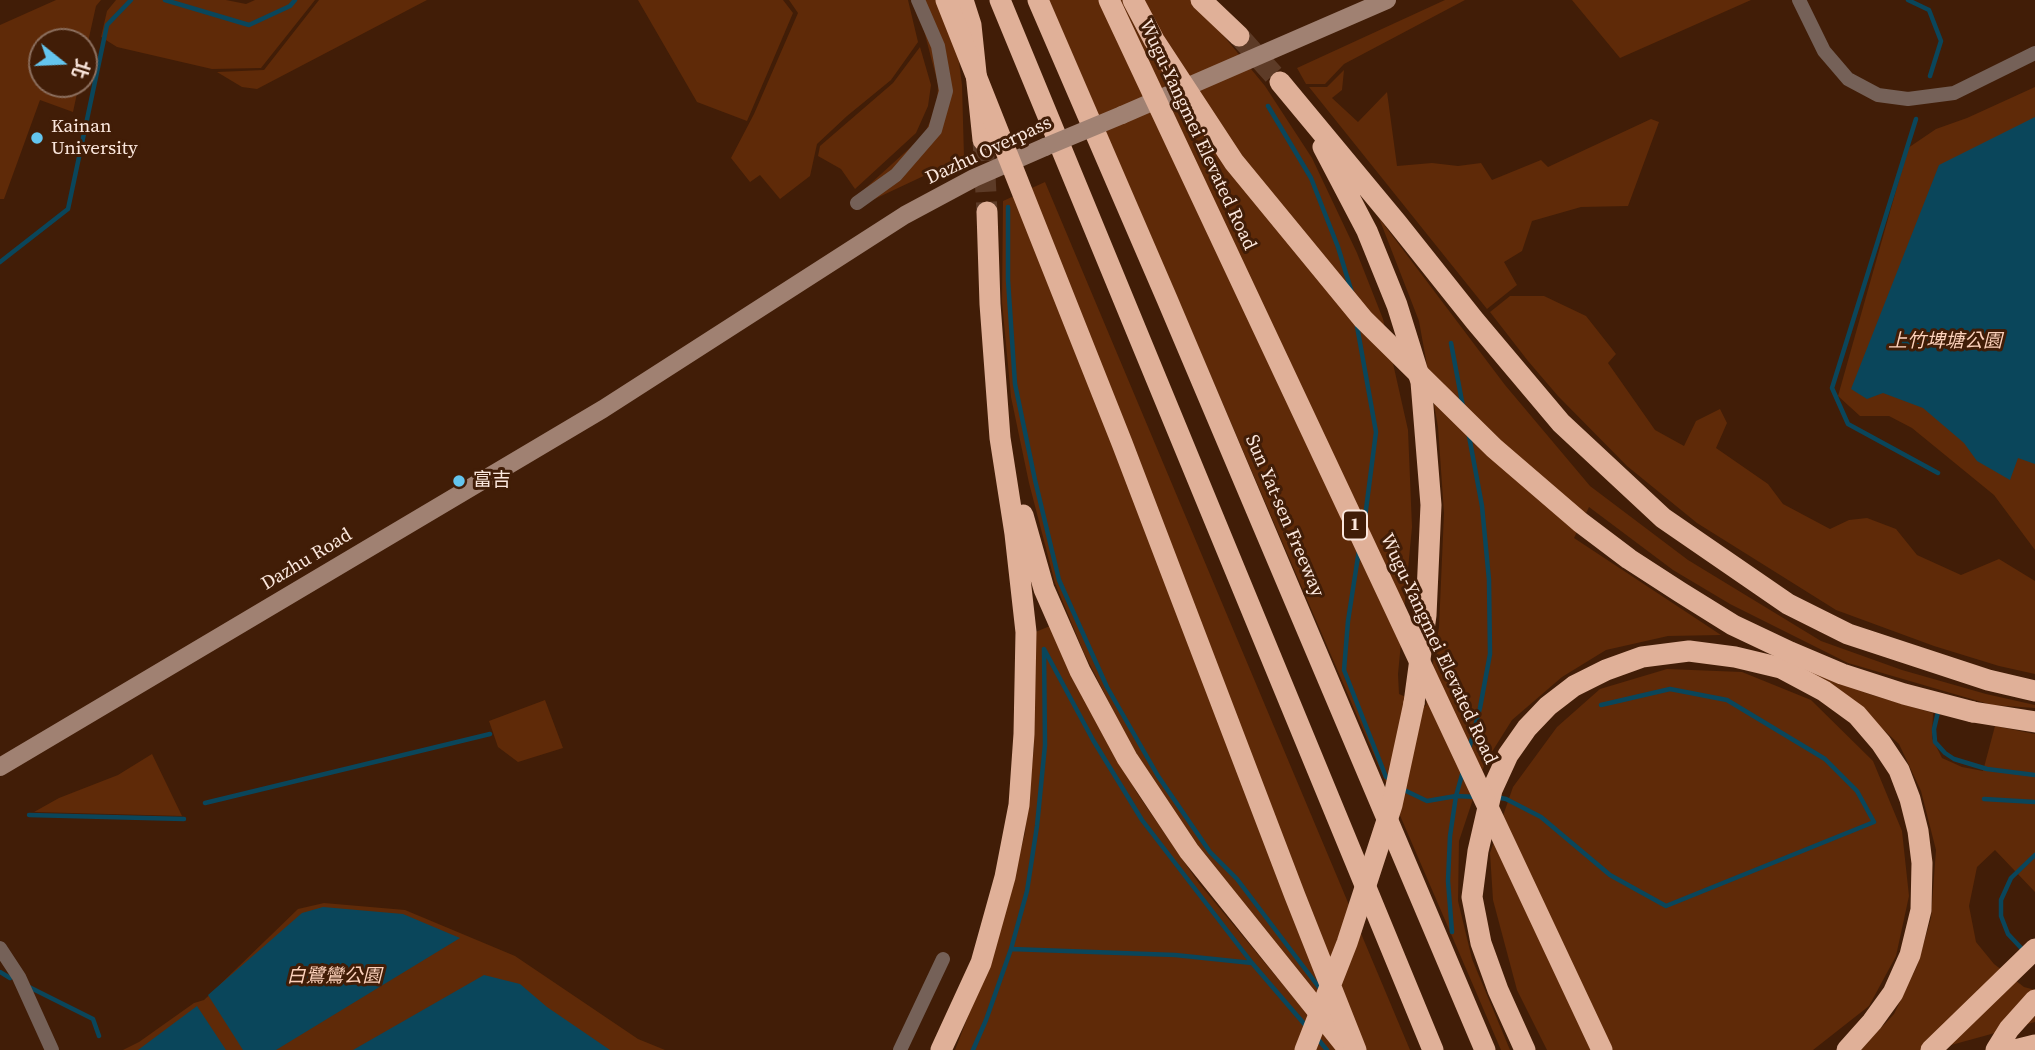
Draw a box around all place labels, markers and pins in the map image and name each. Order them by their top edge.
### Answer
place label: Kainan University [51,116,138,160]
marker: Kainan University [29,130,45,146]
place label: 富吉 [473,470,511,492]
marker: 富吉 [451,473,467,489]

